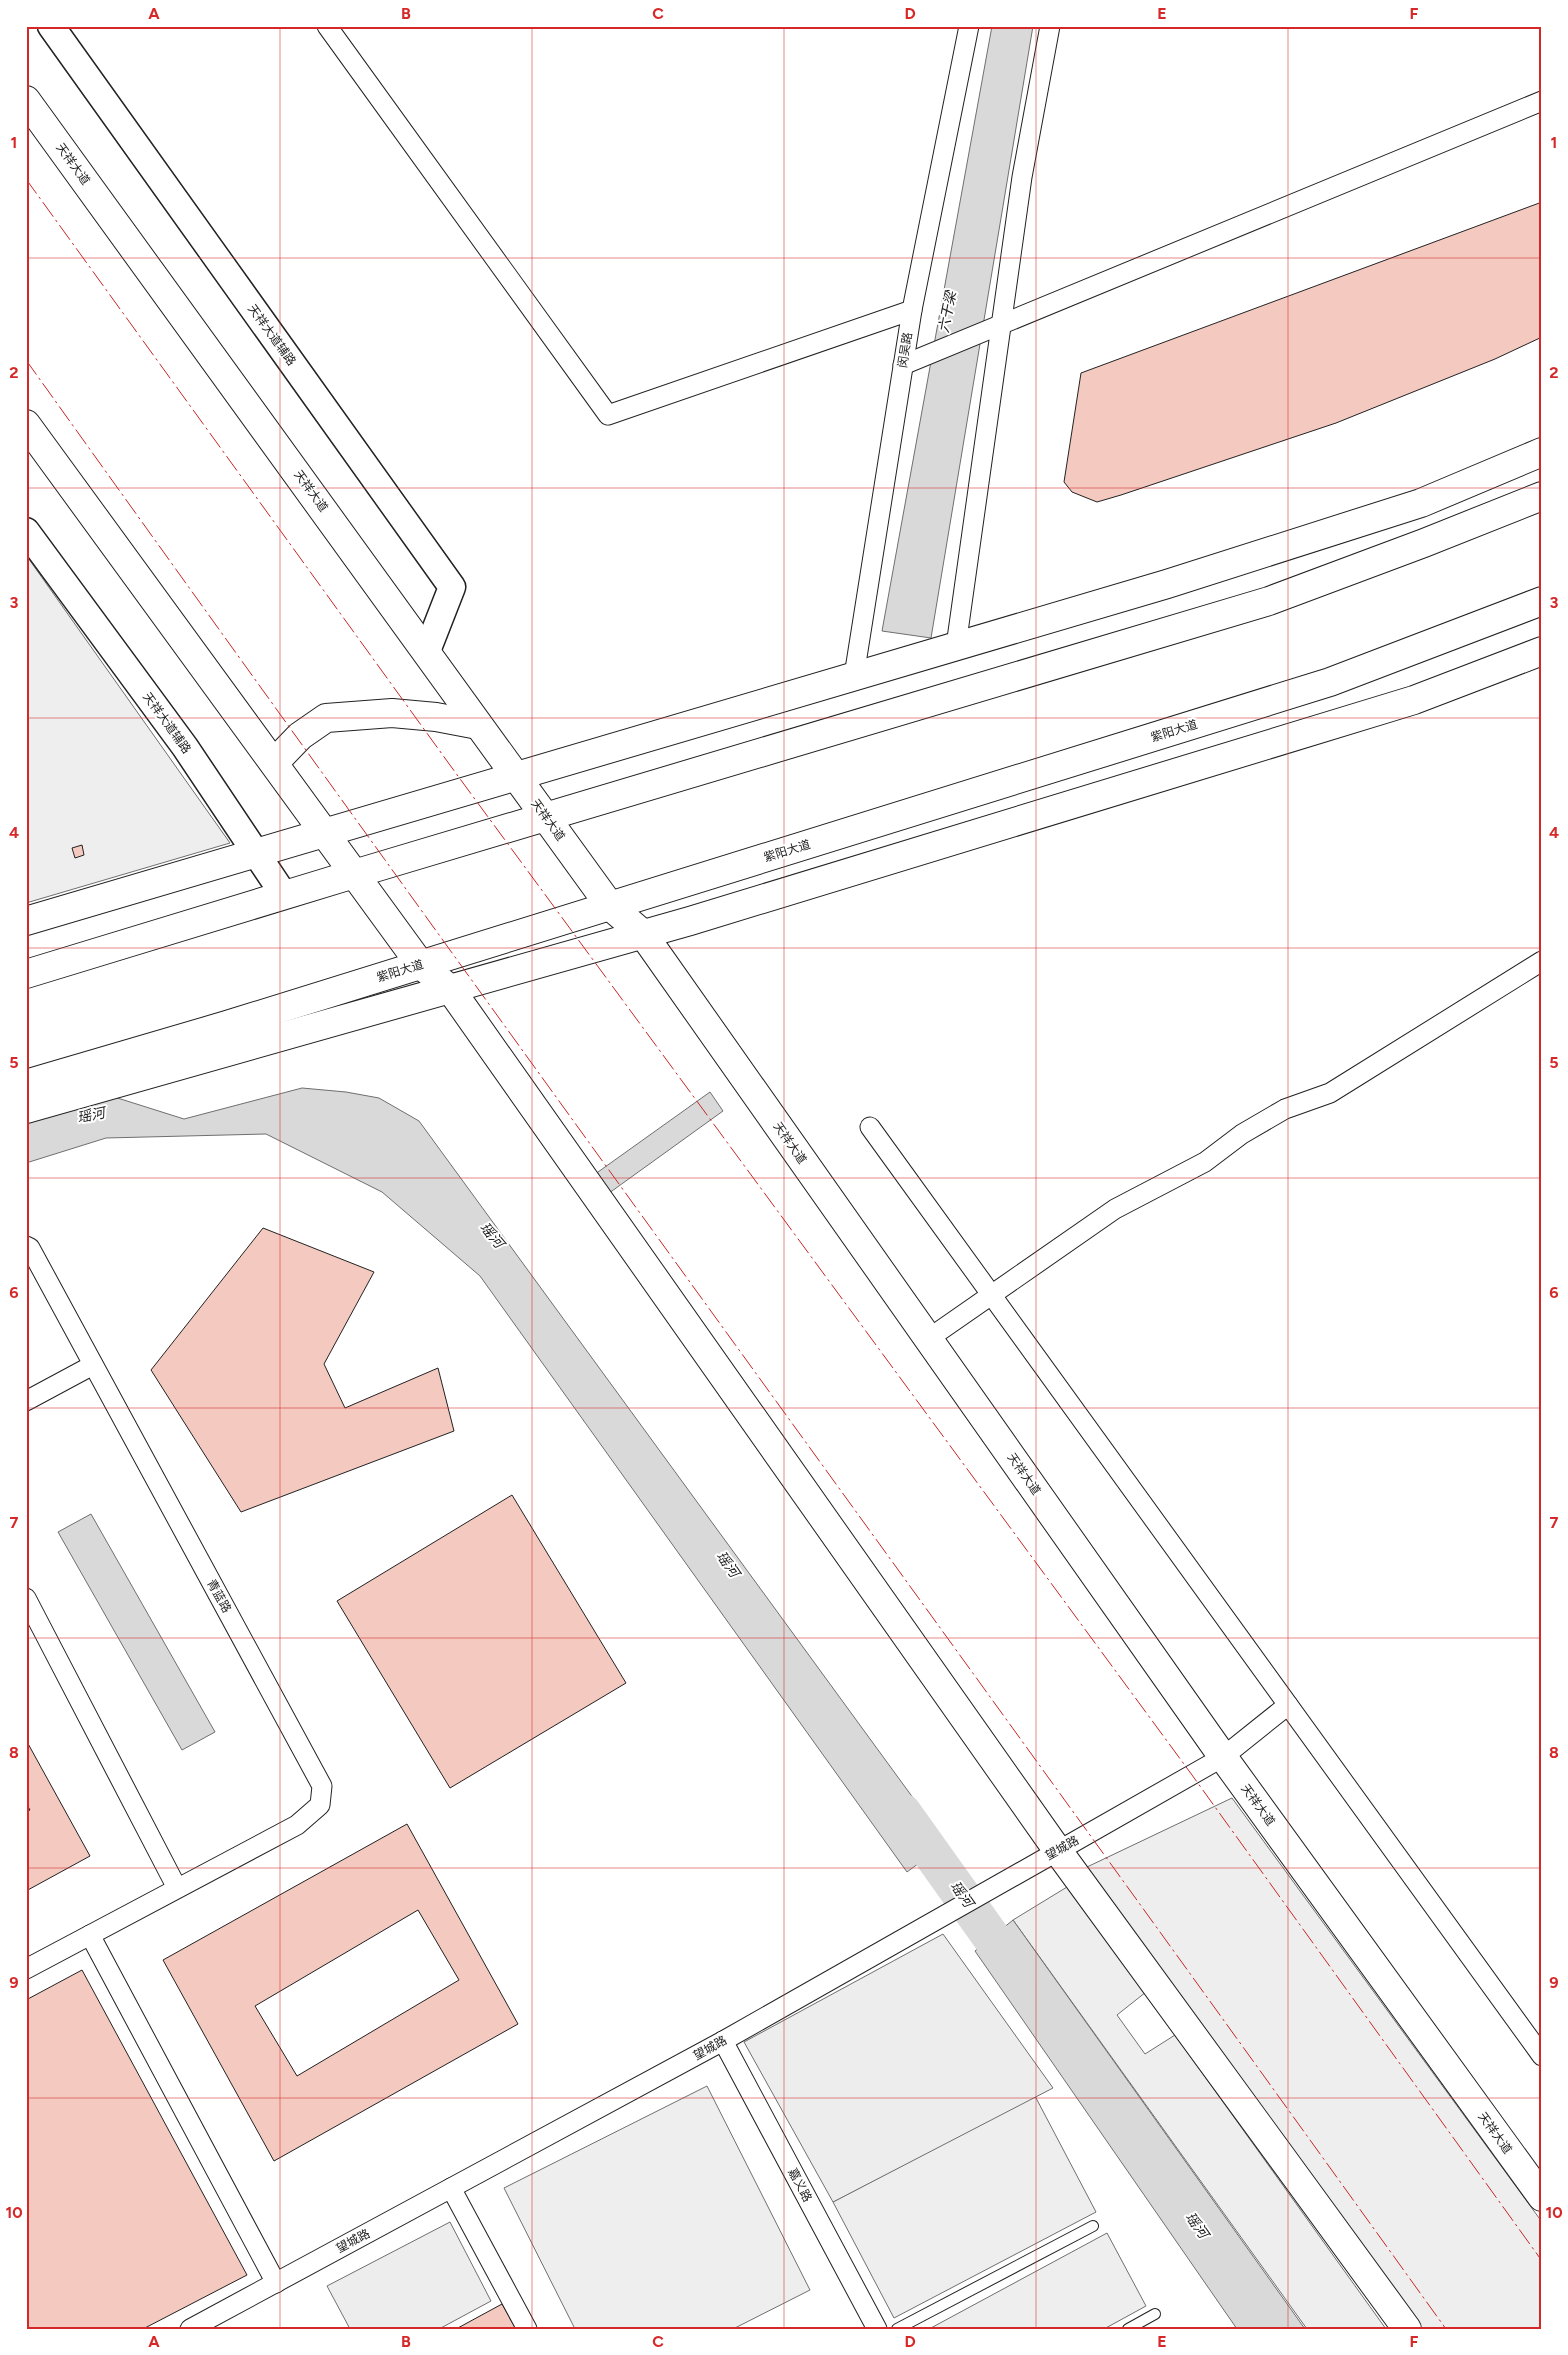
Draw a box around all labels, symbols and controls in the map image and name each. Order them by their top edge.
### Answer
text: A [148,4,160,23]
text: B [401,4,411,23]
text: C [652,4,664,23]
text: D [904,4,916,23]
text: E [1157,4,1167,23]
text: F [1410,4,1419,23]
text: 1 [11,133,17,152]
text: 1 [1551,133,1557,152]
street label: 天祥大道 [53,140,93,188]
water label: 六干梁 [935,288,960,334]
street label: 天祥大道辅路 [245,302,299,368]
street label: 闵吴路 [895,331,915,369]
text: 2 [9,363,19,382]
text: 2 [1549,363,1559,382]
street label: 天祥大道 [291,467,331,515]
text: 3 [10,593,19,612]
text: 3 [1550,593,1559,612]
street label: 天祥大道辅路 [140,690,194,756]
street label: 紫阳大道 [1149,717,1199,745]
street label: 天祥大道 [528,796,568,844]
text: 4 [9,823,19,842]
text: 4 [1549,823,1559,842]
street label: 紫阳大道 [762,837,812,865]
street label: 紫阳大道 [375,957,425,985]
text: 5 [9,1053,19,1072]
text: 5 [1549,1053,1559,1072]
water label: 瑶河 [76,1104,109,1127]
street label: 天祥大道 [770,1119,810,1167]
water label: 瑶河 [476,1219,509,1254]
text: 6 [9,1283,19,1302]
text: 6 [1549,1283,1559,1302]
street label: 天祥大道 [1004,1450,1044,1498]
text: 7 [10,1513,19,1532]
text: 7 [1550,1513,1559,1532]
water label: 瑶河 [713,1548,744,1583]
street label: 青蓝路 [204,1577,234,1615]
text: 8 [9,1743,19,1762]
text: 8 [1549,1743,1559,1762]
street label: 天祥大道 [1238,1781,1278,1829]
street label: 望城路 [1043,1833,1081,1863]
water label: 瑶河 [947,1878,978,1913]
text: 9 [9,1973,19,1992]
text: 9 [1549,1973,1559,1992]
street label: 望城路 [691,2033,729,2063]
street label: 天祥大道 [1475,2109,1515,2157]
street label: 嘉义路 [785,2166,815,2204]
text: 10 [5,2203,23,2222]
text: 10 [1545,2203,1563,2222]
water label: 瑶河 [1182,2209,1213,2244]
street label: 望城路 [334,2226,372,2256]
text: A [148,2332,160,2351]
text: B [401,2332,411,2351]
text: C [652,2332,664,2351]
text: D [904,2332,916,2351]
text: E [1157,2332,1167,2351]
text: F [1410,2332,1419,2351]

